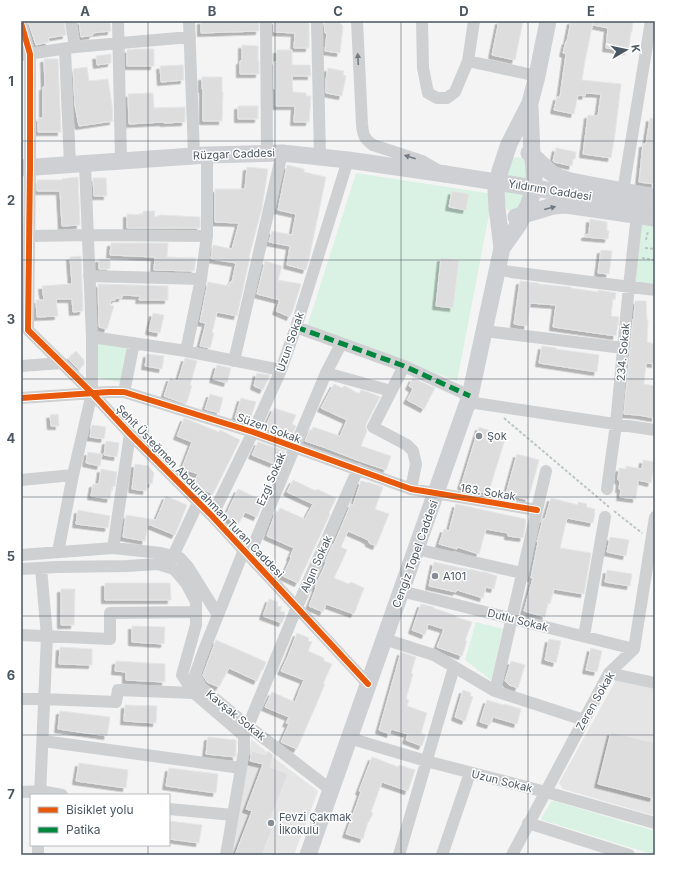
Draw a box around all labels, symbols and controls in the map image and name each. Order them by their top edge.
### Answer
text: A [80,3,90,19]
text: B [208,3,217,19]
text: C [333,3,343,19]
text: D [459,3,469,19]
text: E [587,3,595,19]
north arrow [606,30,646,70]
text: K [628,43,643,54]
one-way arrow [355,53,362,65]
text: 1 [8,73,14,89]
street label: Rüzgar Caddesi [193,146,275,162]
one-way arrow [404,154,416,160]
street label: Yıldırım Caddesi [507,177,593,203]
text: 2 [7,192,15,208]
one-way arrow [544,204,556,210]
street label: Uzun Sokak [273,310,307,374]
text: 3 [7,311,15,327]
street label: 234. Sokak [613,322,633,382]
street label: Şehit Üsteğmen Abdurrahman Turan Caddesi [113,402,287,580]
street label: Süzen Sokak [235,410,303,446]
place label: Şok [487,429,507,443]
text: 4 [7,430,16,446]
marker: Şok [474,431,484,441]
street label: Ezgi Sokak [253,450,289,508]
street label: 163. Sokak [459,481,517,503]
street label: Cengiz Topel Caddesi [389,498,441,610]
street label: Algın Sokak [297,533,335,595]
text: 5 [7,548,15,564]
place label: A101 [443,569,466,583]
marker: A101 [430,571,440,581]
street label: Dutlu Sokak [486,606,550,634]
text: 6 [7,667,15,683]
street label: Zeren Sokak [573,669,617,733]
street label: Kavşak Sokak [203,687,269,743]
street label: Uzun Sokak [470,767,534,795]
text: 7 [7,786,15,802]
legend [30,794,170,846]
text: Bisiklet yolu [66,802,134,817]
place label: Fevzi Çakmak İlkokulu [279,810,351,837]
marker: Fevzi Çakmak İlkokulu [266,818,276,828]
text: Patika [66,822,101,837]

